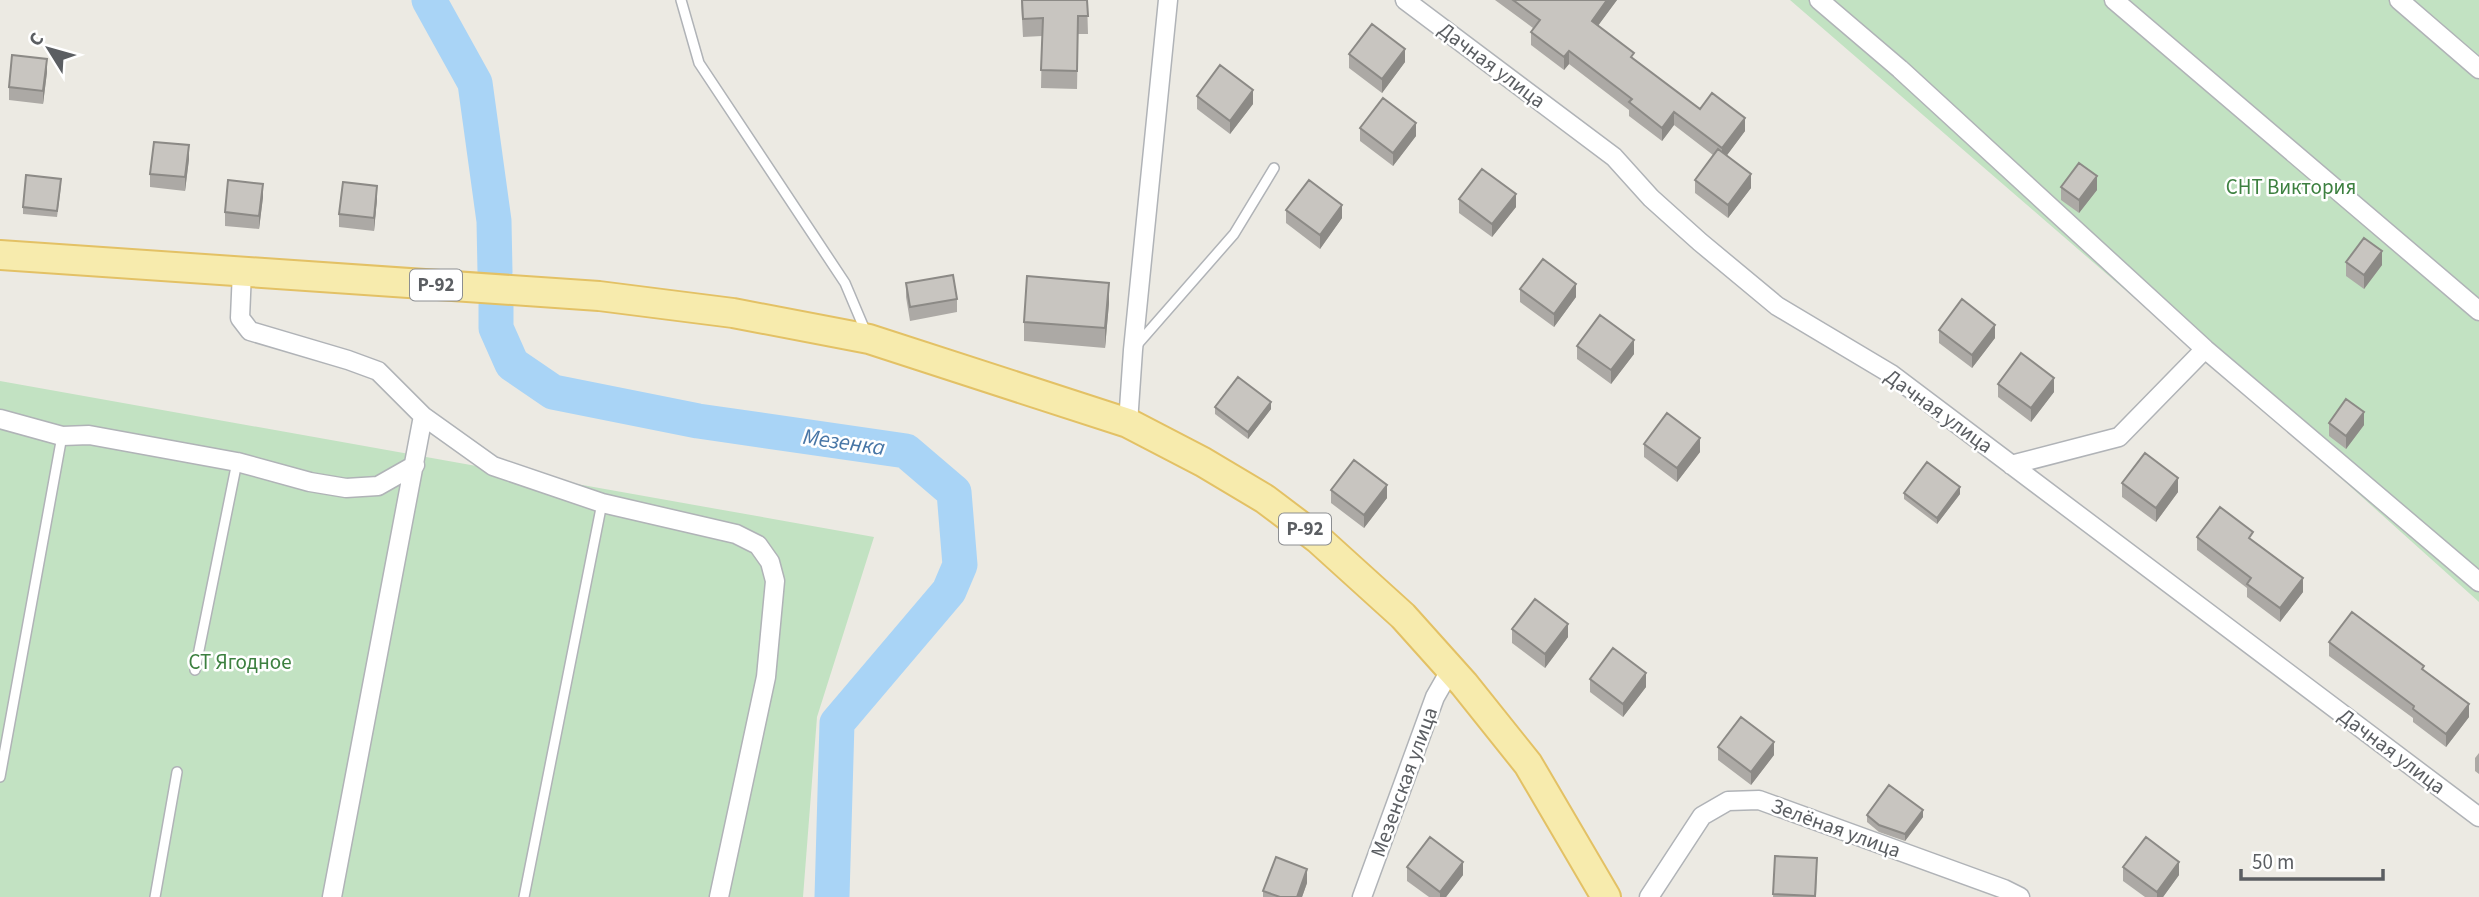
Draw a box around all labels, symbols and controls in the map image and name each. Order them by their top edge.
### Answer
north arrow [14,14,84,84]
street label: Дачная улица [1432,15,1552,115]
text: С [23,27,51,52]
park label: СНТ Виктория [2226,172,2356,202]
road number: Р-92 [410,270,462,300]
street label: Дачная улица [1879,361,1999,461]
water label: Мезенка [801,420,887,464]
road number: Р-92 [1279,514,1331,544]
park label: СТ Ягодное [188,647,292,677]
street label: Дачная улица [2332,701,2452,801]
street label: Мезенская улица [1363,703,1445,861]
street label: Зелёная улица [1767,791,1905,865]
scale bar [2241,838,2383,882]
text: 50 m [2252,847,2294,877]

